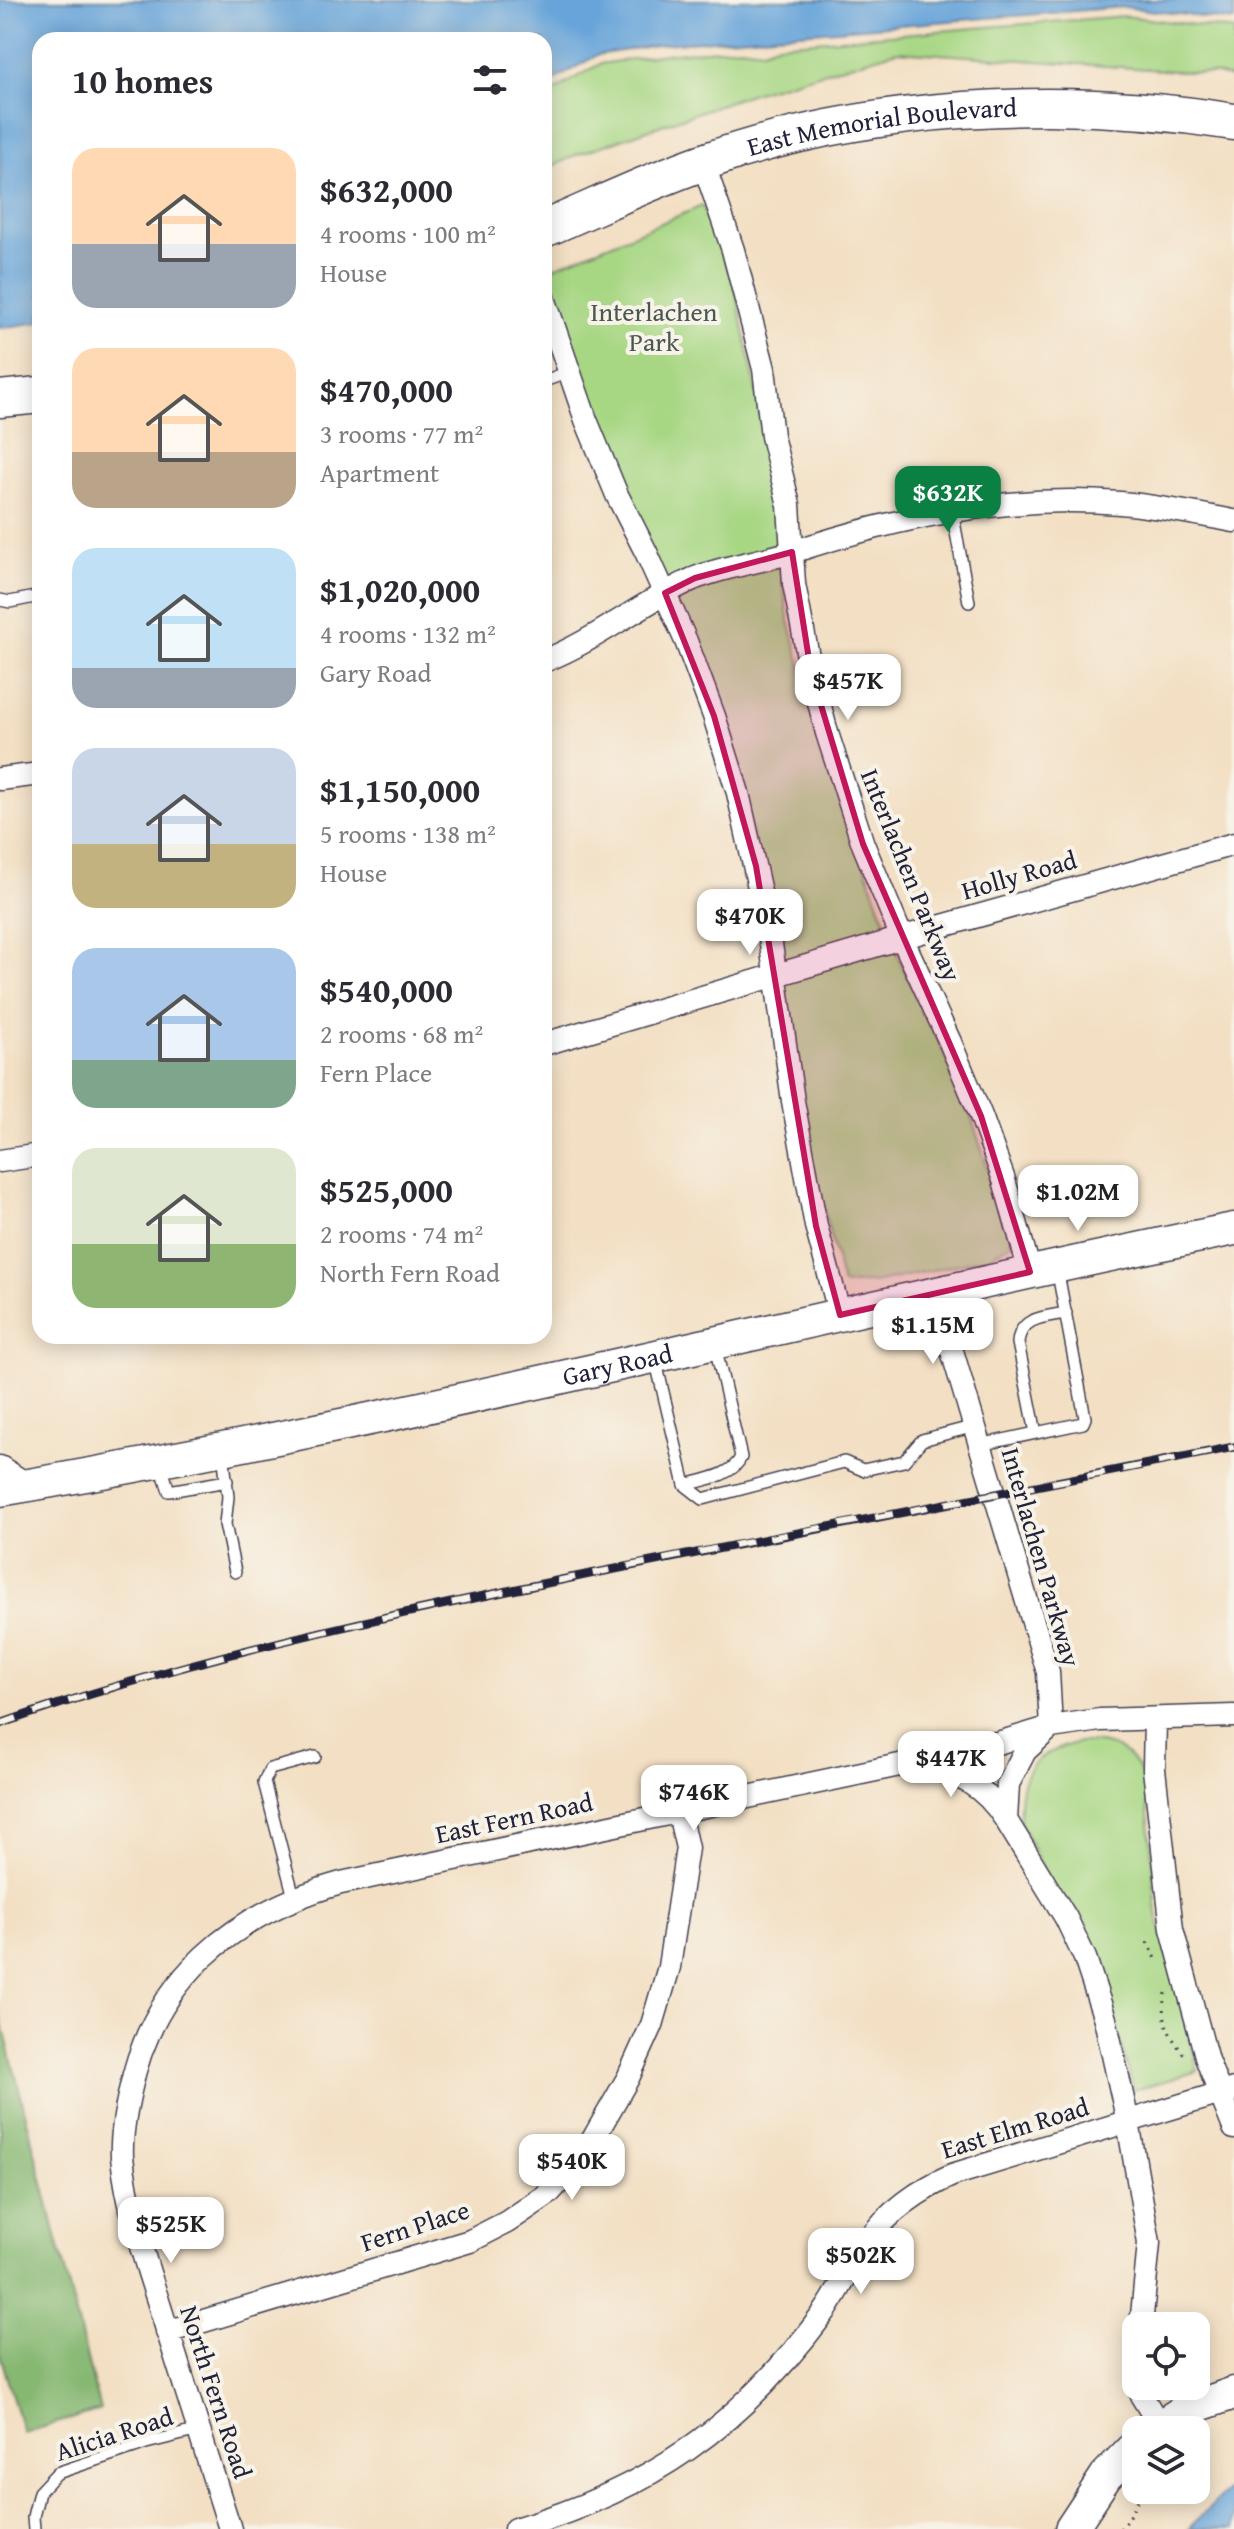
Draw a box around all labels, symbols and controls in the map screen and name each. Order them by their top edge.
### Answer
text: 10 homes [72,56,213,105]
icon: filters [468,58,512,102]
street label: East Memorial Boulevard [742,87,1018,166]
text: $632,000 [320,165,453,214]
icon: home [136,180,232,276]
text: 4 rooms · 100 m² [320,214,496,253]
text: House [320,253,387,292]
park label: Interlachen Park [591,292,718,361]
text: $470,000 [320,365,453,414]
icon: home [136,380,232,476]
text: 3 rooms · 77 m² [320,414,483,453]
text: Apartment [320,453,439,492]
pin: $632K [892,466,1004,534]
text: $632K [913,472,983,511]
text: $1,020,000 [320,565,480,614]
icon: home [136,580,232,676]
text: 4 rooms · 132 m² [320,614,496,653]
text: Gary Road [320,653,431,692]
pin: $457K [792,654,904,722]
text: $457K [813,660,883,699]
street label: Interlachen Parkway [851,763,972,987]
text: $1,150,000 [320,765,480,814]
icon: home [136,780,232,876]
text: 5 rooms · 138 m² [320,814,496,853]
street label: Holly Road [957,839,1081,910]
text: House [320,853,387,892]
pin: $470K [694,889,806,957]
text: $470K [715,895,785,934]
text: $540,000 [320,965,453,1014]
icon: home [136,980,232,1076]
text: 2 rooms · 68 m² [320,1014,483,1053]
text: Fern Place [320,1053,432,1092]
text: $525,000 [320,1165,453,1214]
pin: $1.02M [1013,1165,1143,1233]
text: $1.02M [1036,1171,1120,1210]
icon: home [136,1180,232,1276]
text: 2 rooms · 74 m² [320,1214,483,1253]
text: North Fern Road [320,1253,500,1292]
pin: $1.15M [868,1298,998,1366]
text: $1.15M [891,1304,975,1343]
street label: Gary Road [559,1333,676,1396]
street label: Interlachen Parkway [992,1443,1091,1671]
pin: $447K [895,1731,1007,1799]
text: $447K [916,1737,986,1776]
pin: $746K [638,1765,750,1833]
text: $746K [659,1771,729,1810]
street label: East Fern Road [432,1782,596,1853]
street label: East Elm Road [936,2087,1094,2168]
pin: $540K [516,2134,628,2202]
text: $540K [537,2140,607,2179]
street label: Fern Place [355,2190,474,2261]
pin: $525K [115,2197,227,2265]
text: $525K [136,2203,206,2242]
pin: $502K [805,2228,917,2296]
text: $502K [826,2234,896,2273]
street label: North Fern Road [170,2300,263,2483]
map controls [1122,2312,1210,2504]
button: locate [1122,2312,1210,2400]
street label: Alicia Road [50,2396,178,2471]
button: layers [1122,2416,1210,2504]

